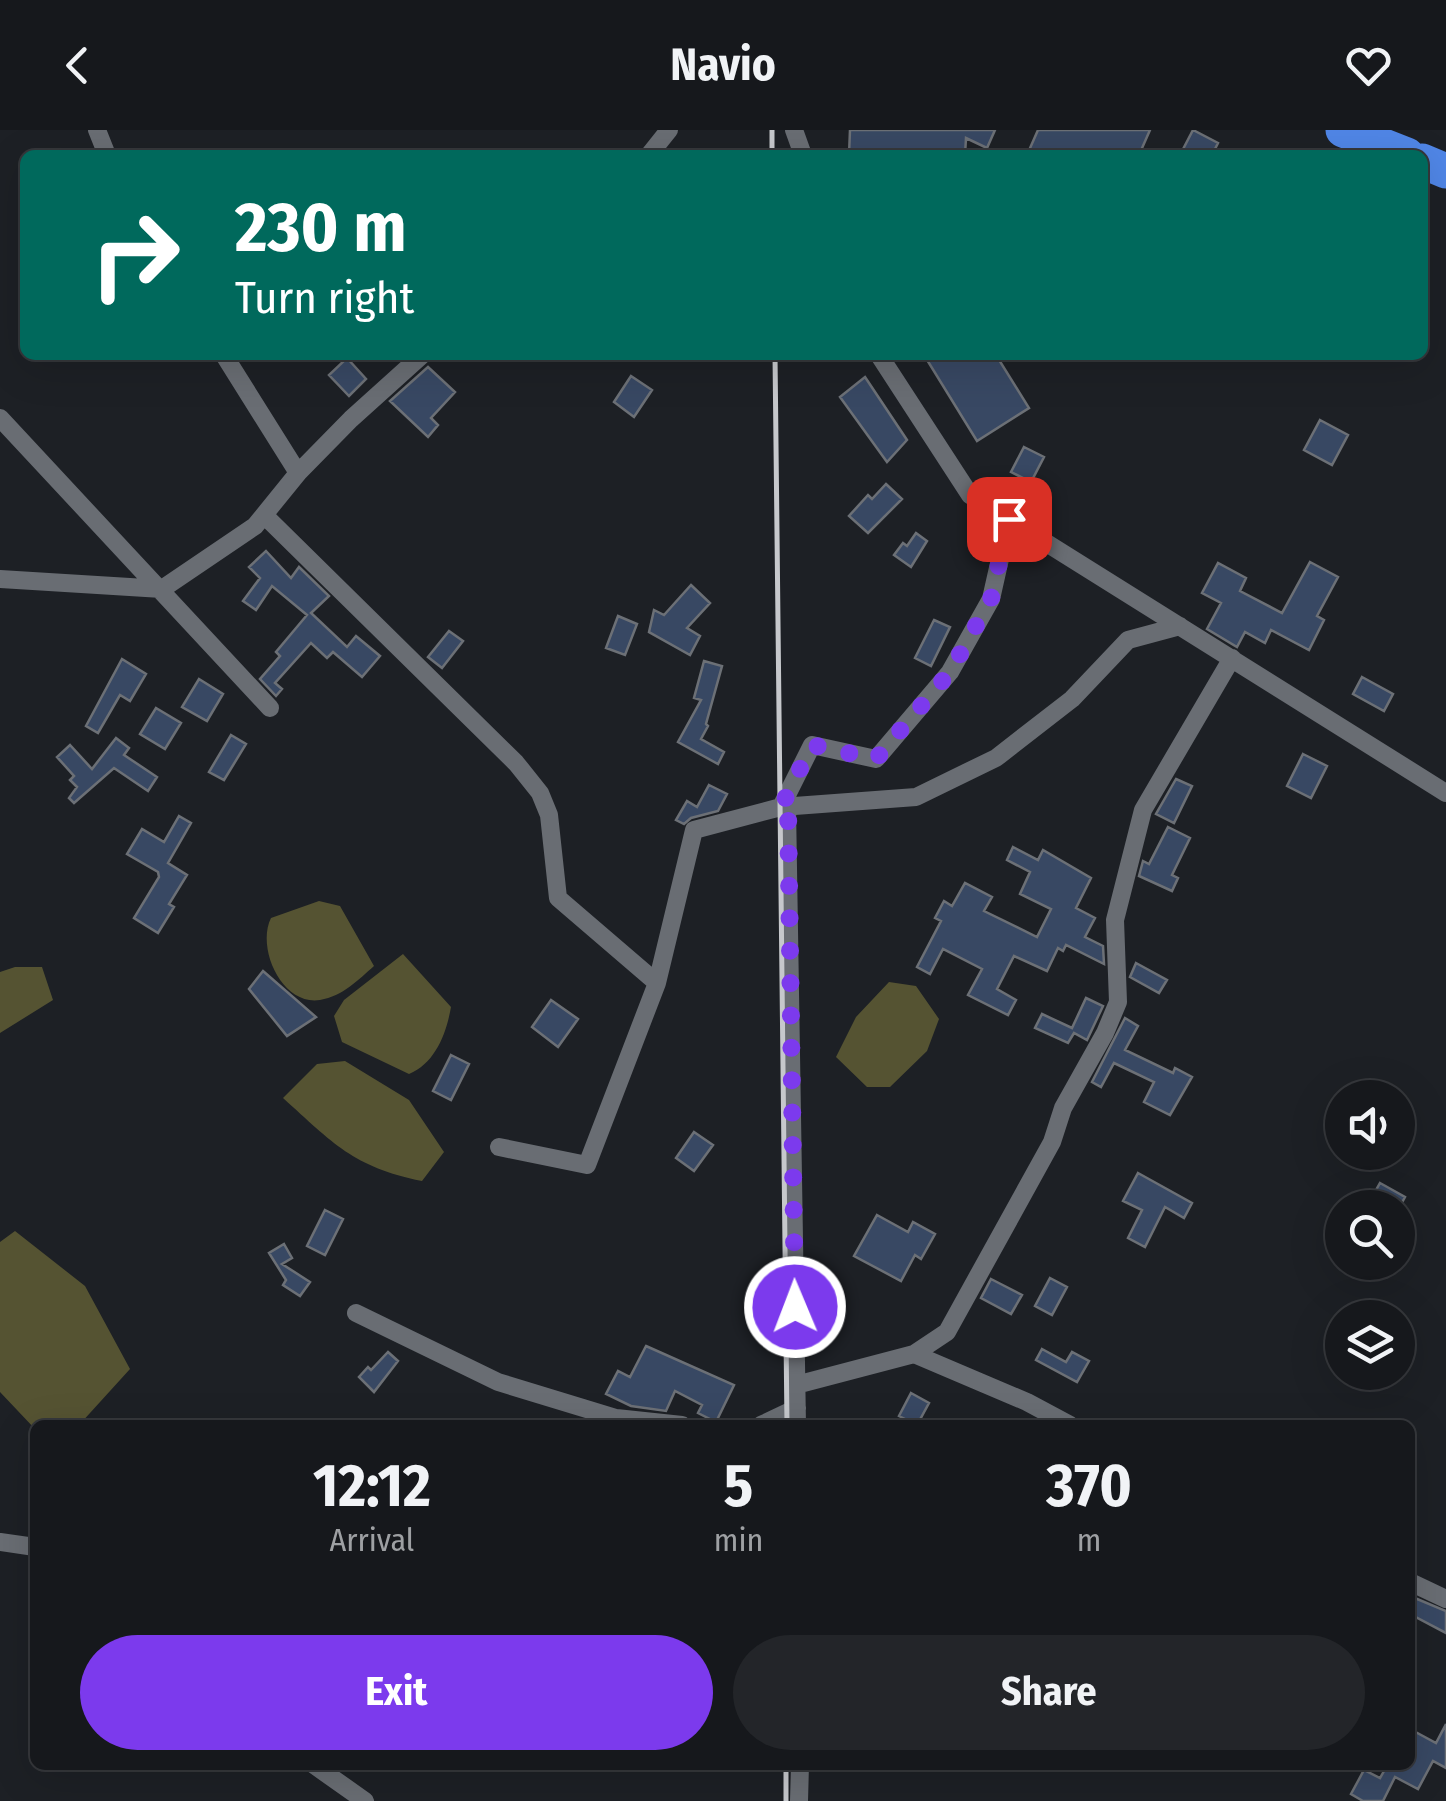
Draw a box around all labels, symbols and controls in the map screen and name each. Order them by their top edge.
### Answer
icon: back [50,38,105,93]
text: Navio [670,38,776,92]
icon: heart [1341,38,1396,93]
text: 230 m [235,186,407,270]
icon: right [70,190,200,320]
text: Turn right [235,271,414,325]
pin [967,477,1052,562]
icon: arrive [982,492,1037,547]
map controls [1325,1080,1415,1390]
button: sound [1325,1080,1415,1170]
button: search [1325,1190,1415,1280]
position arrow [743,1255,847,1359]
button: layers [1325,1300,1415,1390]
text: 12:12 [313,1450,431,1522]
text: 5 [724,1450,753,1522]
text: 370 [1046,1450,1132,1522]
text: Arrival [329,1521,414,1559]
text: min [714,1521,763,1559]
text: m [1077,1521,1101,1559]
button: Exit [80,1635,713,1750]
button: Share [733,1635,1365,1750]

